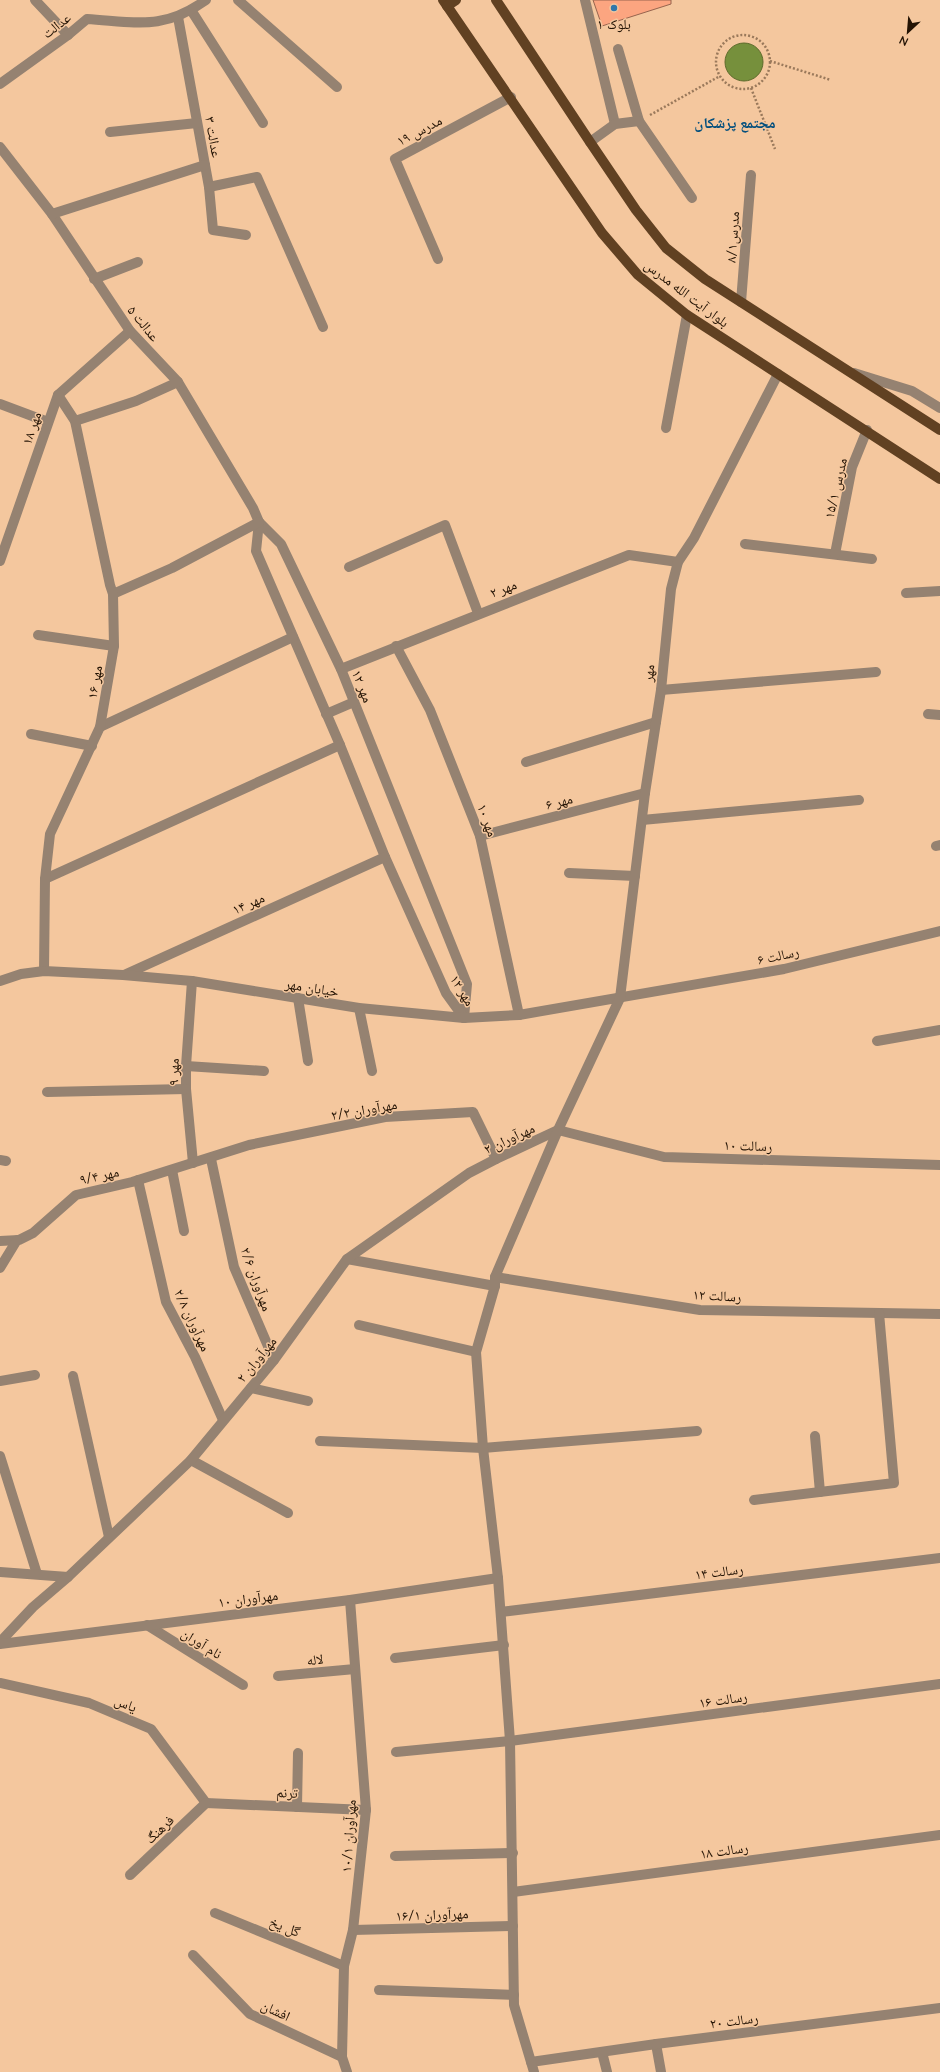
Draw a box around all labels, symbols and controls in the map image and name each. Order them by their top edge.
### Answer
marker: بلوک ۱ [609,3,619,13]
street label: عدالت [38,9,74,41]
north arrow [888,12,928,52]
place label: بلوک ۱ [597,15,631,33]
text: N [897,34,910,49]
street label: مدرس ۱۹ [393,111,445,150]
district label: مجتمع پزشکان [694,113,776,133]
street label: عدالت ۳ [202,115,226,159]
street label: مدرس۸/۱ [722,211,743,263]
street label: بلوار آیت الله مدرس [641,256,733,331]
street label: عدالت ۵ [124,302,164,344]
street label: مهر ۱۸ [18,409,45,447]
street label: مدرس ۱۵/۱ [820,456,851,520]
street label: مهر ۲ [487,575,519,602]
street label: مهر [639,663,658,684]
street label: مهر ۱۶ [83,664,106,700]
street label: مهر ۱۲ [348,667,377,705]
street label: مهر ۶ [544,789,575,814]
street label: مهر ۱۰ [473,801,502,839]
street label: مهر ۱۴ [229,888,267,919]
street label: رسالت ۶ [755,942,801,969]
street label: مهر ۱۲ [446,971,479,1009]
street label: خیابان مهر [283,974,340,1001]
street label: مهر ۹ [164,1058,183,1086]
street label: مهرآوران ۲/۲ [330,1095,398,1124]
street label: مهرآوران ۲ [481,1119,538,1158]
street label: رسالت ۱۰ [723,1136,773,1155]
street label: مهر ۹/۴ [78,1163,120,1188]
street label: مهرآوران ۲/۶ [237,1245,276,1314]
street label: رسالت ۱۲ [692,1285,742,1306]
street label: مهرآوران ۲/۸ [170,1286,215,1354]
street label: مهرآوران ۲ [232,1333,280,1386]
street label: رسالت ۱۴ [694,1560,744,1583]
street label: مهرآوران ۱۰ [217,1586,279,1611]
street label: نام آوران [178,1624,226,1664]
street label: لاله [306,1650,324,1668]
street label: رسالت ۱۶ [698,1687,748,1712]
street label: یاس [112,1691,140,1716]
street label: ترنم [276,1783,298,1803]
street label: مهرآوران ۱۰/۱ [337,1799,360,1873]
street label: فرهنگ [141,1811,178,1848]
street label: رسالت ۱۸ [699,1838,749,1863]
street label: مهرآوران ۱۶/۱ [395,1904,469,1925]
street label: گل یخ [266,1912,303,1942]
street label: افشان [258,1996,293,2025]
street label: رسالت ۲۰ [709,2009,759,2032]

